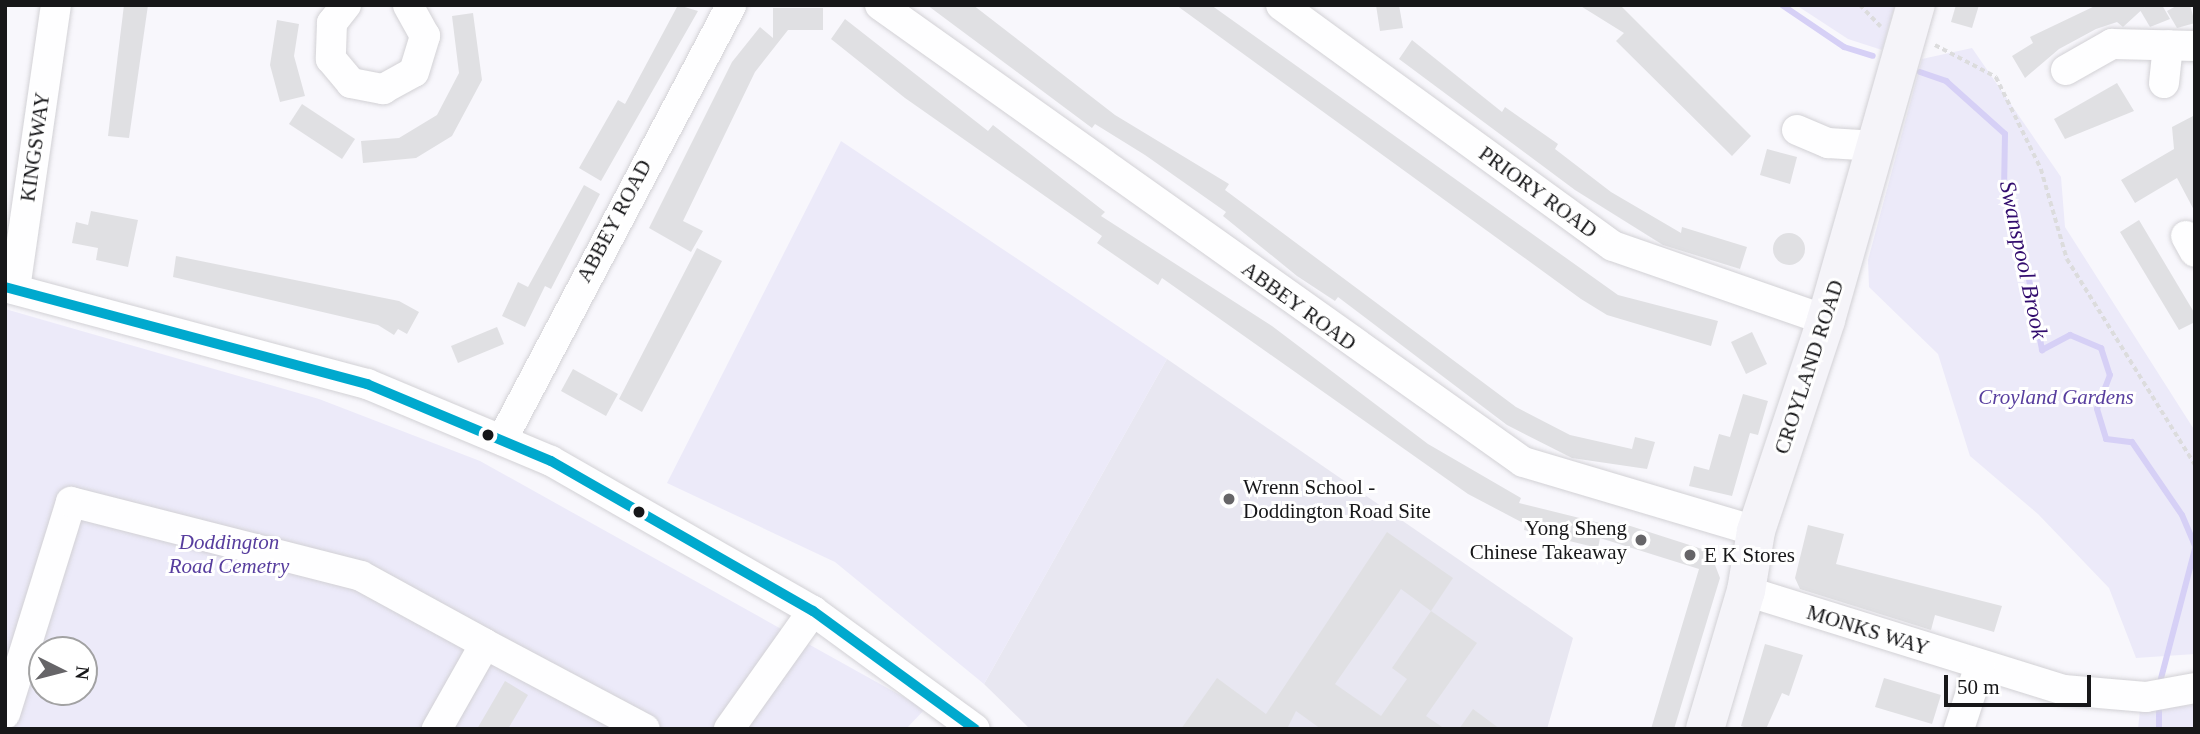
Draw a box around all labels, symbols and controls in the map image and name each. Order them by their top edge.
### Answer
street label: KINGSWAY [15,91,55,203]
street label: PRIORY ROAD [1474,140,1602,244]
street label: ABBEY ROAD [571,155,657,287]
water label: Swanspool Brook [1993,178,2053,342]
street label: ABBEY ROAD [1237,256,1361,356]
street label: CROYLAND ROAD [1769,277,1849,457]
park label: Croyland Gardens [1978,384,2134,410]
unlabelled marker [481,428,495,442]
place label: Wrenn School - Doddington Road Site [1243,474,1431,524]
marker: Wrenn School - Doddington Road Site [1221,491,1237,507]
unlabelled marker [632,505,646,519]
place label: Yong Sheng Chinese Takeaway [1469,515,1627,565]
park label: Doddington Road Cemetry [169,529,289,579]
marker: Yong Sheng Chinese Takeaway [1633,532,1649,548]
place label: E K Stores [1704,542,1795,568]
marker: E K Stores [1682,547,1698,563]
street label: MONKS WAY [1804,599,1932,661]
north arrow [28,636,98,706]
scale bar [1948,660,2095,704]
text: N [71,665,94,681]
text: 50 m [1957,675,2000,699]

